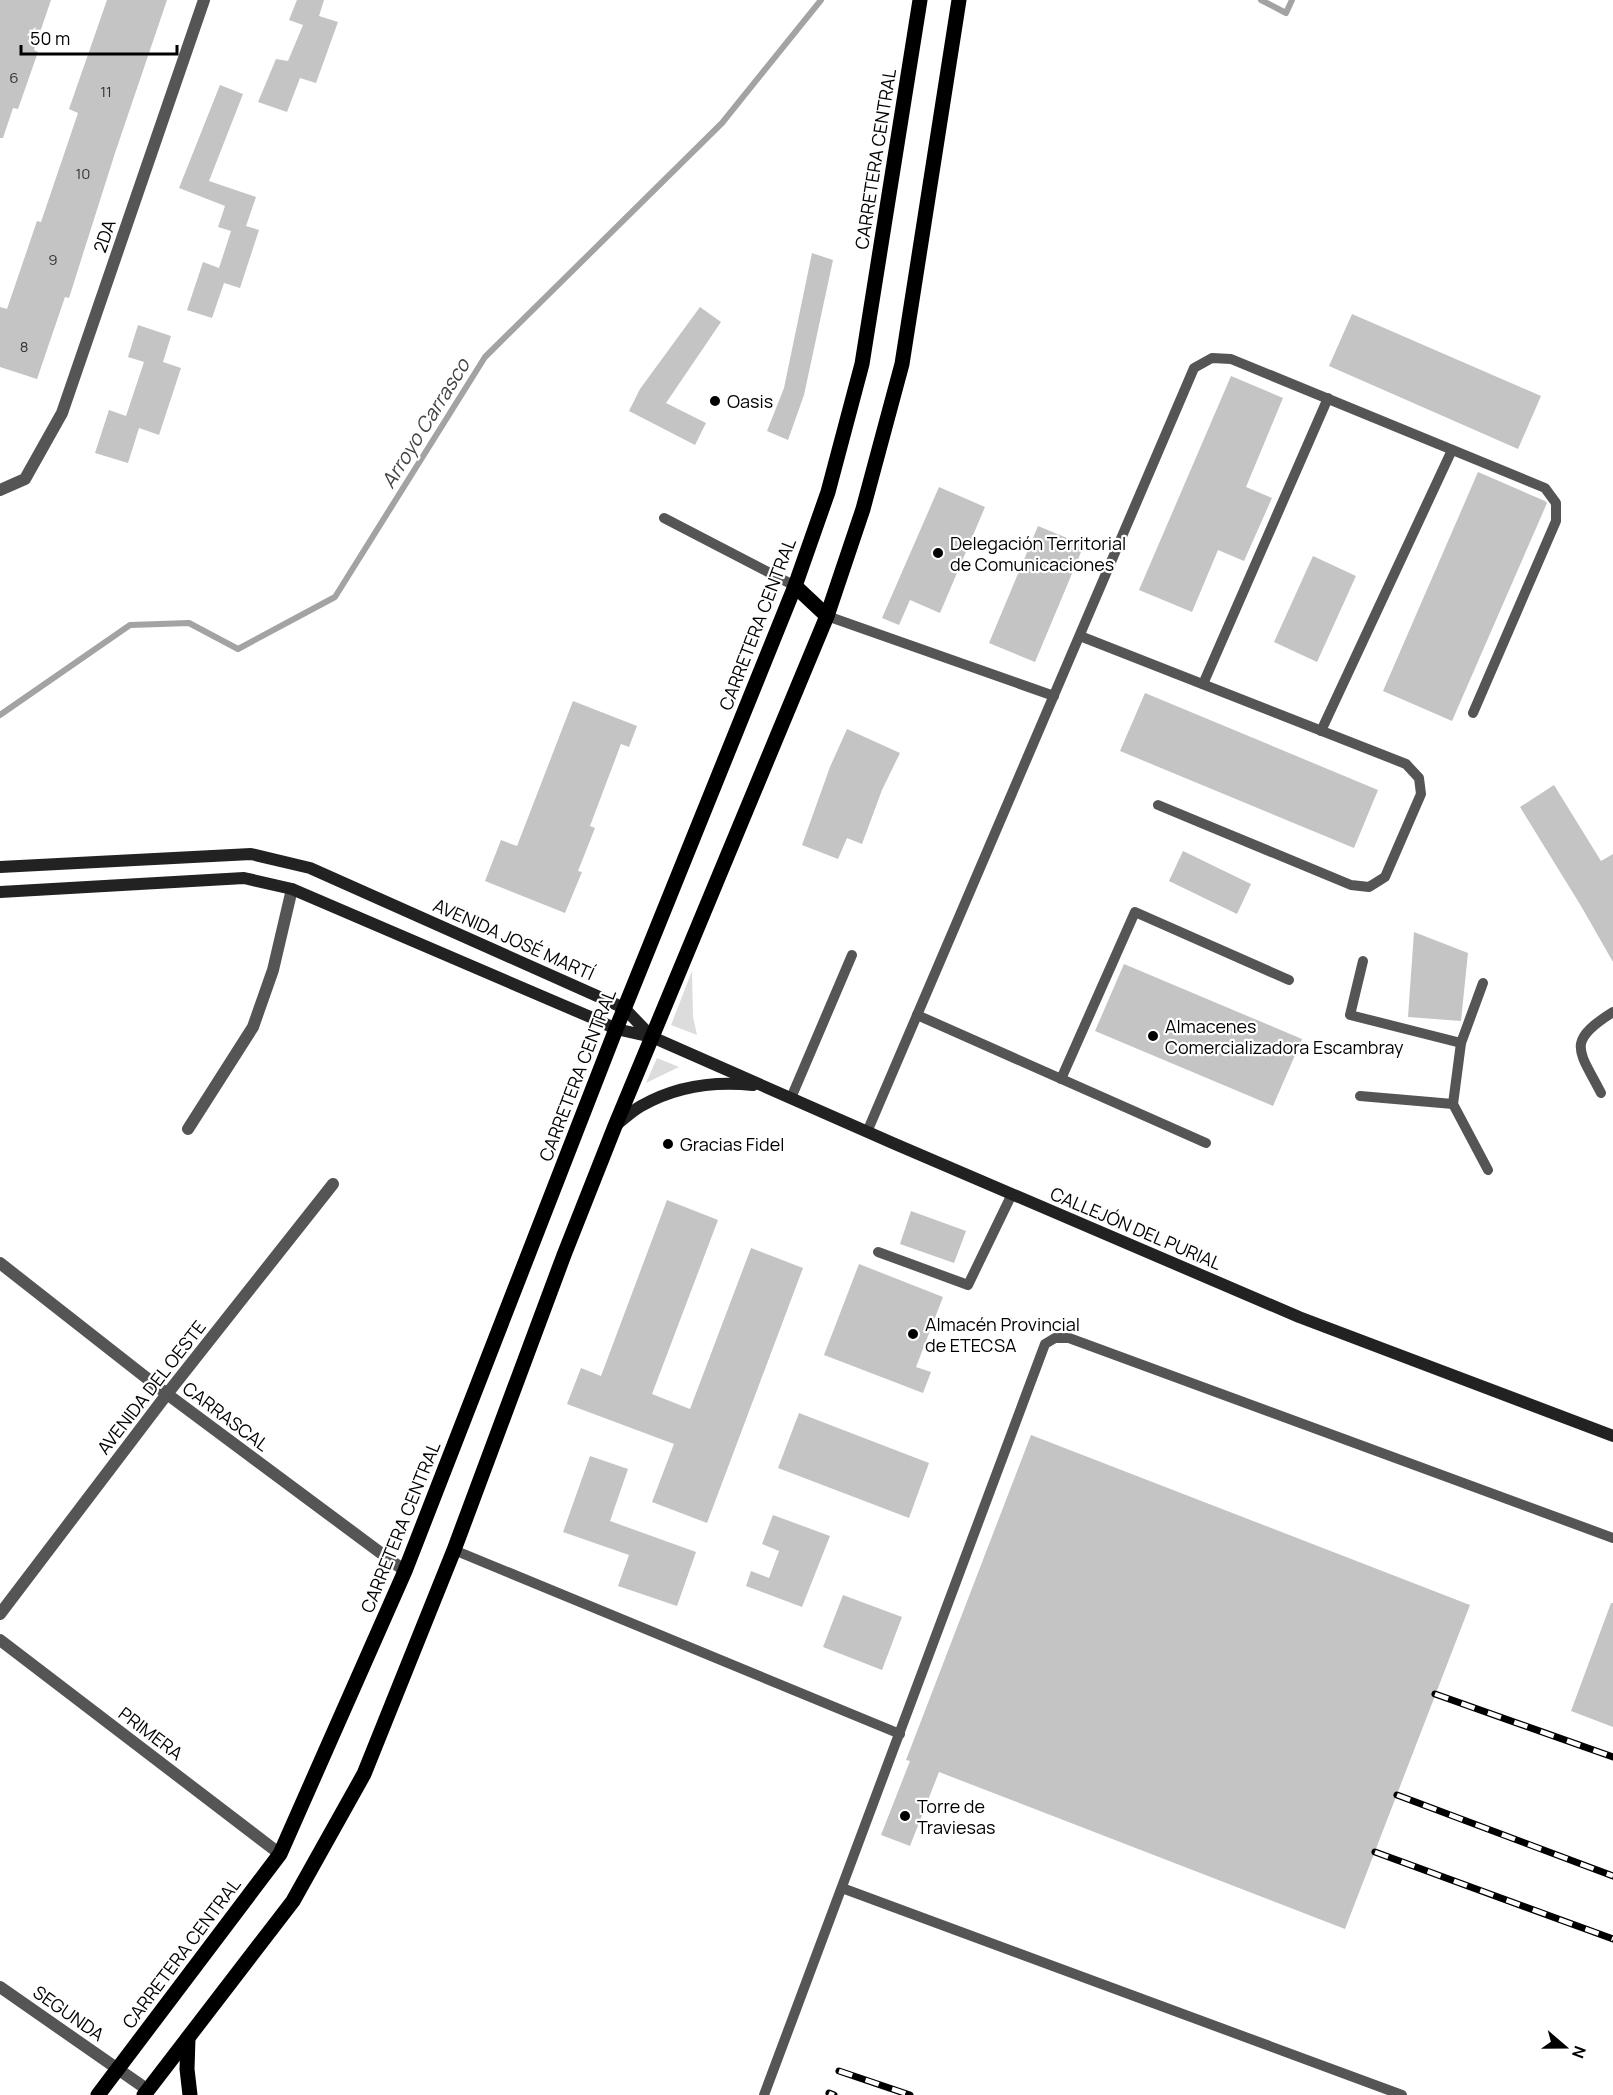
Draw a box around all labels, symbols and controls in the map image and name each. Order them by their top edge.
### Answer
scale bar [21,18,177,56]
text: 50 m [30,26,70,50]
house number: 6 [9,67,19,88]
street label: CARRETERA CENTRAL [849,67,901,251]
house number: 11 [100,81,112,102]
house number: 10 [76,163,91,184]
street label: 2DA [87,216,121,256]
house number: 9 [48,249,58,270]
house number: 8 [20,336,28,357]
water label: Arroyo Carrasco [374,352,476,493]
place label: Oasis [727,389,773,413]
marker: Oasis [708,394,722,408]
place label: Delegación Territorial de Comunicaciones [950,531,1126,576]
street label: CARRETERA CENTRAL [713,535,801,713]
marker: Delegación Territorial de Comunicaciones [931,546,945,560]
street label: AVENIDA JOSÉ MARTÍ [430,893,598,985]
street label: CARRETERA CENTRAL [533,986,621,1164]
place label: Almacenes Comercializadora Escambray [1165,1014,1404,1059]
marker: Almacenes Comercializadora Escambray [1146,1029,1160,1043]
place label: Gracias Fidel [680,1132,784,1156]
marker: Gracias Fidel [661,1137,675,1151]
street label: CALLEJÓN DEL PURIAL [1047,1181,1225,1275]
place label: Almacén Provincial de ETECSA [925,1312,1080,1357]
street label: AVENIDA DEL OESTE [91,1315,211,1459]
marker: Almacén Provincial de ETECSA [906,1327,920,1341]
street label: CARRASCAL [178,1376,274,1456]
street label: CARRETERA CENTRAL [355,1438,445,1616]
street label: PRIMERA [114,1701,188,1765]
place label: Torre de Traviesas [917,1794,995,1839]
marker: Torre de Traviesas [898,1809,912,1823]
street label: CARRETERA CENTRAL [117,1873,245,2033]
street label: SEGUNDA [29,1980,110,2047]
north arrow [1535,2017,1595,2077]
text: N [1567,2043,1591,2061]

